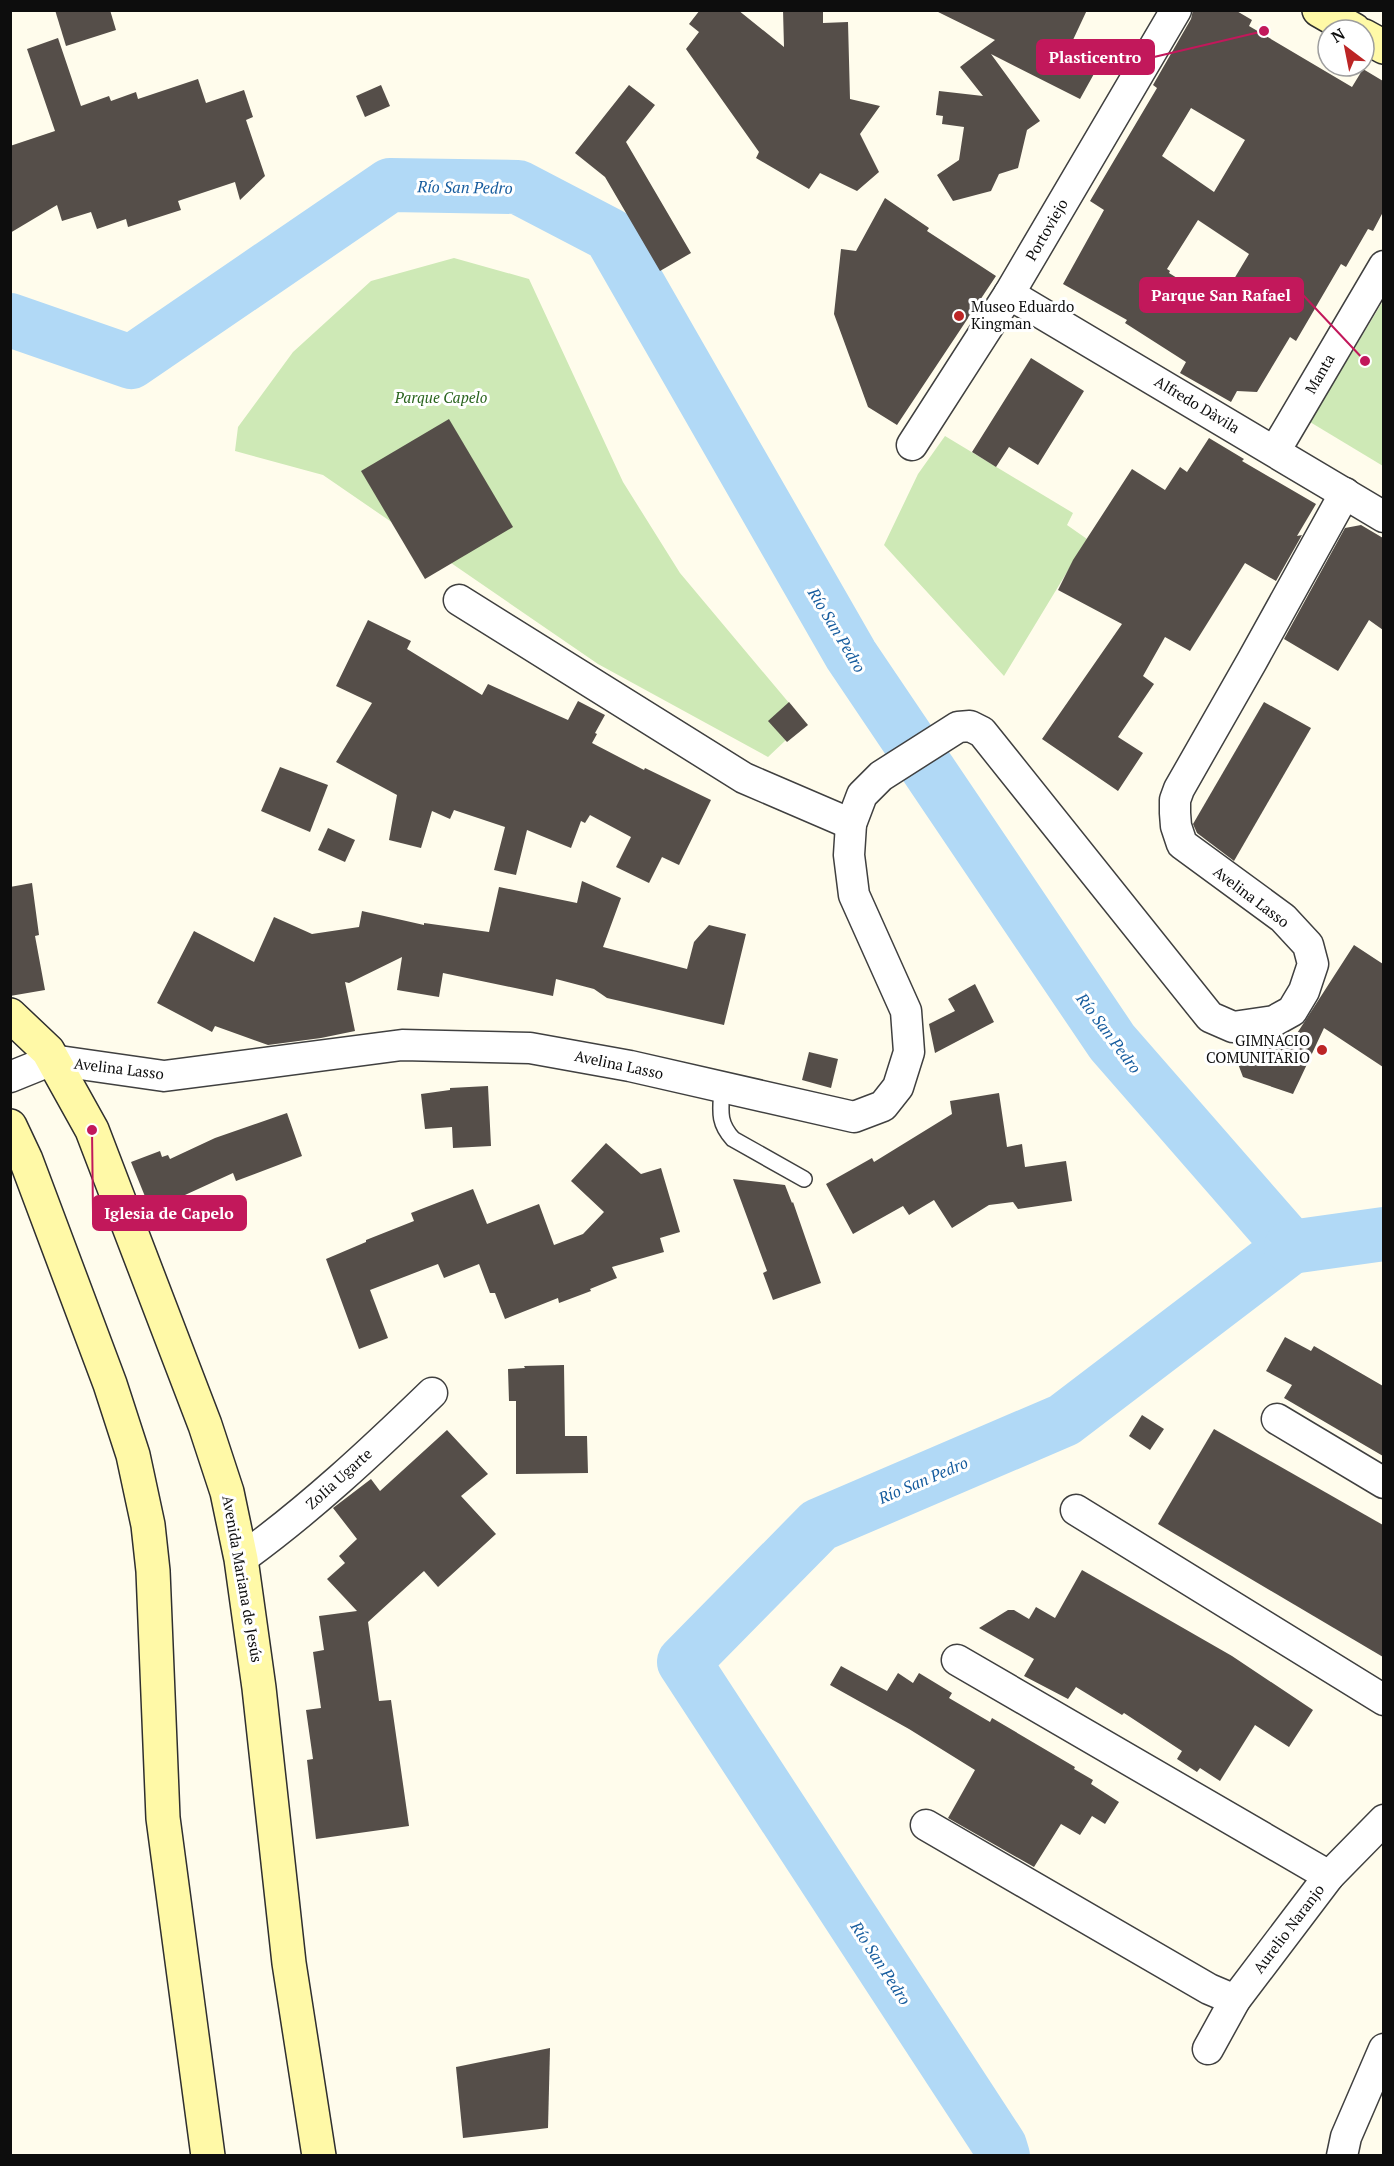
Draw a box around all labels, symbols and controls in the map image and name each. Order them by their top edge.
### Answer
north arrow [1316,18,1376,78]
text: N [1327,23,1349,48]
callout: Plasticentro [1037,40,1154,74]
text: Plasticentro [1049,46,1142,68]
water label: Río San Pedro [416,175,513,199]
street label: Portoviejo [1020,195,1072,264]
callout: Parque San Rafael [1140,278,1303,312]
text: Parque San Rafael [1151,284,1291,306]
place label: Museo Eduardo Kingman [971,296,1074,333]
marker: Museo Eduardo Kingman [952,309,966,323]
street label: Manta [1300,350,1339,397]
street label: Alfredo Dàvila [1151,371,1244,438]
park label: Parque Capelo [394,387,488,407]
water label: Río San Pedro [802,583,871,677]
street label: Avelina Lasso [1210,861,1294,931]
water label: Río San Pedro [1071,987,1147,1078]
place label: GIMNACIO COMUNITARIO [1206,1030,1310,1067]
marker: GIMNACIO COMUNITARIO [1315,1043,1329,1057]
street label: Avelina Lasso [573,1045,665,1083]
street label: Avelina Lasso [73,1053,165,1083]
callout: Iglesia de Capelo [93,1196,246,1230]
text: Iglesia de Capelo [104,1202,234,1224]
street label: ZoIia Ugarte [301,1443,376,1513]
water label: Río San Pedro [874,1451,971,1509]
street label: Avenida Mariana de Jesús [218,1494,268,1664]
street label: Aurelio Naranjo [1248,1880,1328,1977]
water label: Río San Pedro [845,1916,916,2009]

